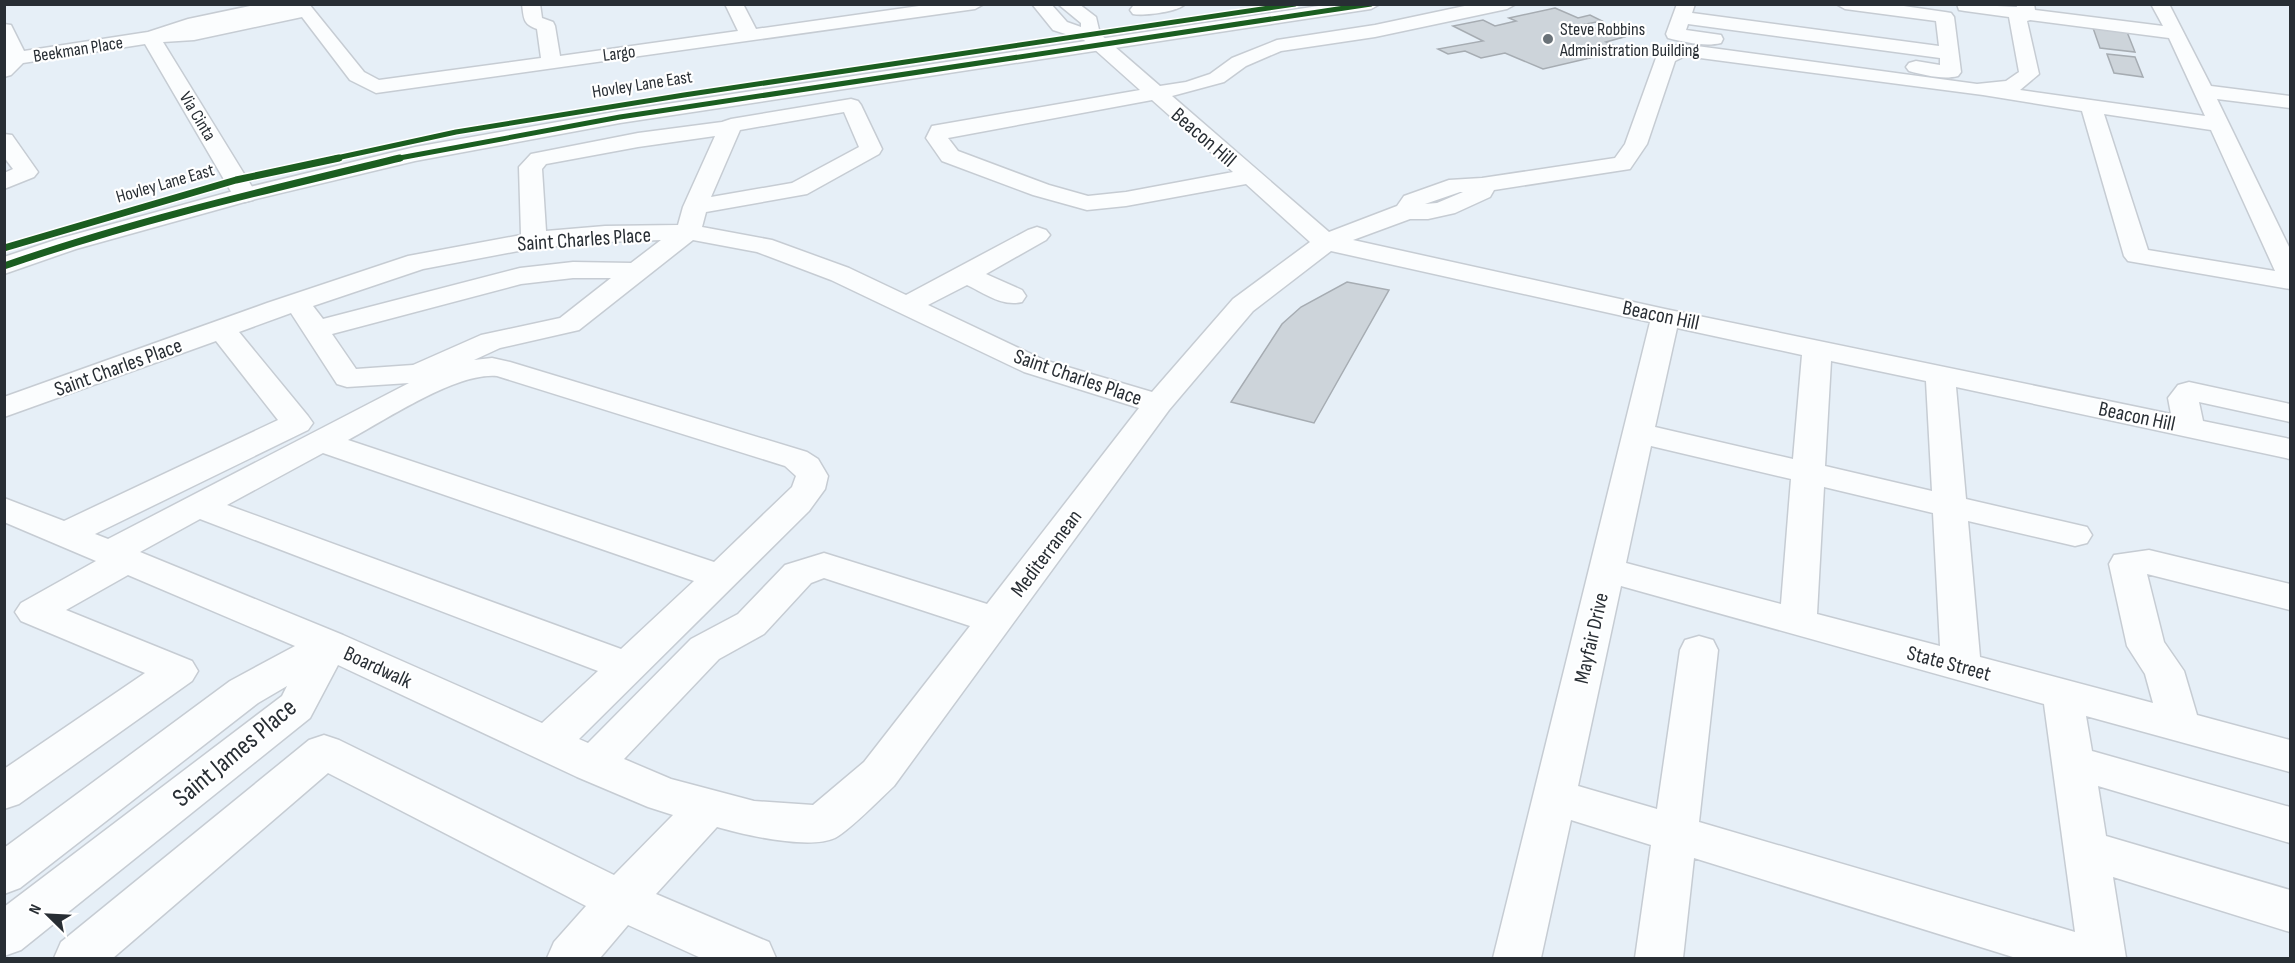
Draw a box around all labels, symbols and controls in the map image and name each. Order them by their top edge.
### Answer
place label: Steve Robbins Administration Building [1559,19,1700,61]
street label: Beekman Place [32,32,124,67]
marker: Steve Robbins Administration Building [1541,32,1555,46]
street label: Largo [601,41,637,66]
street label: Hovley Lane East [590,66,694,103]
street label: Via Cinta [175,88,220,145]
street label: Beacon Hill [1166,102,1241,172]
street label: Hovley Lane East [114,159,217,208]
street label: Saint Charles Place [516,222,652,257]
street label: Beacon Hill [1620,295,1701,336]
street label: Saint Charles Place [51,333,185,402]
street label: Saint Charles Place [1010,344,1145,411]
street label: Beacon Hill [2096,396,2177,437]
street label: Mediterranean [1006,505,1087,602]
street label: Mayfair Drive [1569,590,1614,686]
street label: State Street [1904,640,1993,687]
street label: Boardwalk [340,641,416,694]
street label: Saint James Place [167,692,303,814]
north arrow [18,885,78,945]
text: N [25,902,46,917]

